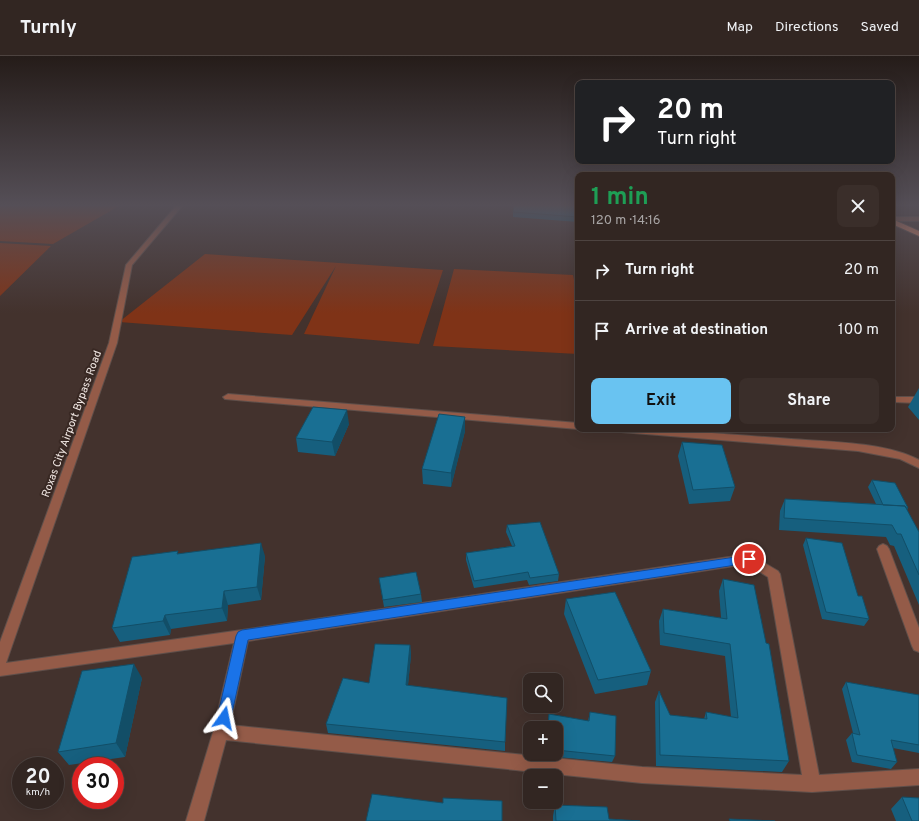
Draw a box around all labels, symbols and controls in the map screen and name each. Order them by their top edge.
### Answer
text: Turnly [20,16,77,40]
text: Map [727,19,753,36]
text: Directions [775,19,839,36]
text: Saved [861,19,899,36]
text: 20 m [657,93,724,129]
icon: right [591,96,643,148]
text: Turn right [657,128,737,151]
text: 1 min [591,183,649,213]
button: close [837,185,879,227]
text: 120 m · 14:16 [591,213,661,229]
icon: right [591,260,613,282]
text: Turn right [625,261,694,280]
text: 20 m [844,261,879,280]
icon: arrive [591,320,613,342]
text: Arrive at destination [625,321,768,340]
text: 100 m [838,321,879,340]
street label: Roxas City Airport Bypass Road [39,349,105,499]
button: Exit [591,378,731,424]
button: Share [739,378,879,424]
pin [732,542,766,576]
icon: arrive [738,548,760,570]
map controls [523,673,563,809]
button: search [523,673,563,713]
position arrow [203,697,245,739]
button: + [523,721,563,761]
speed limit sign: 30 [72,757,124,809]
text: 20 [25,765,51,791]
button: − [523,769,563,809]
text: km/h [26,786,50,799]

